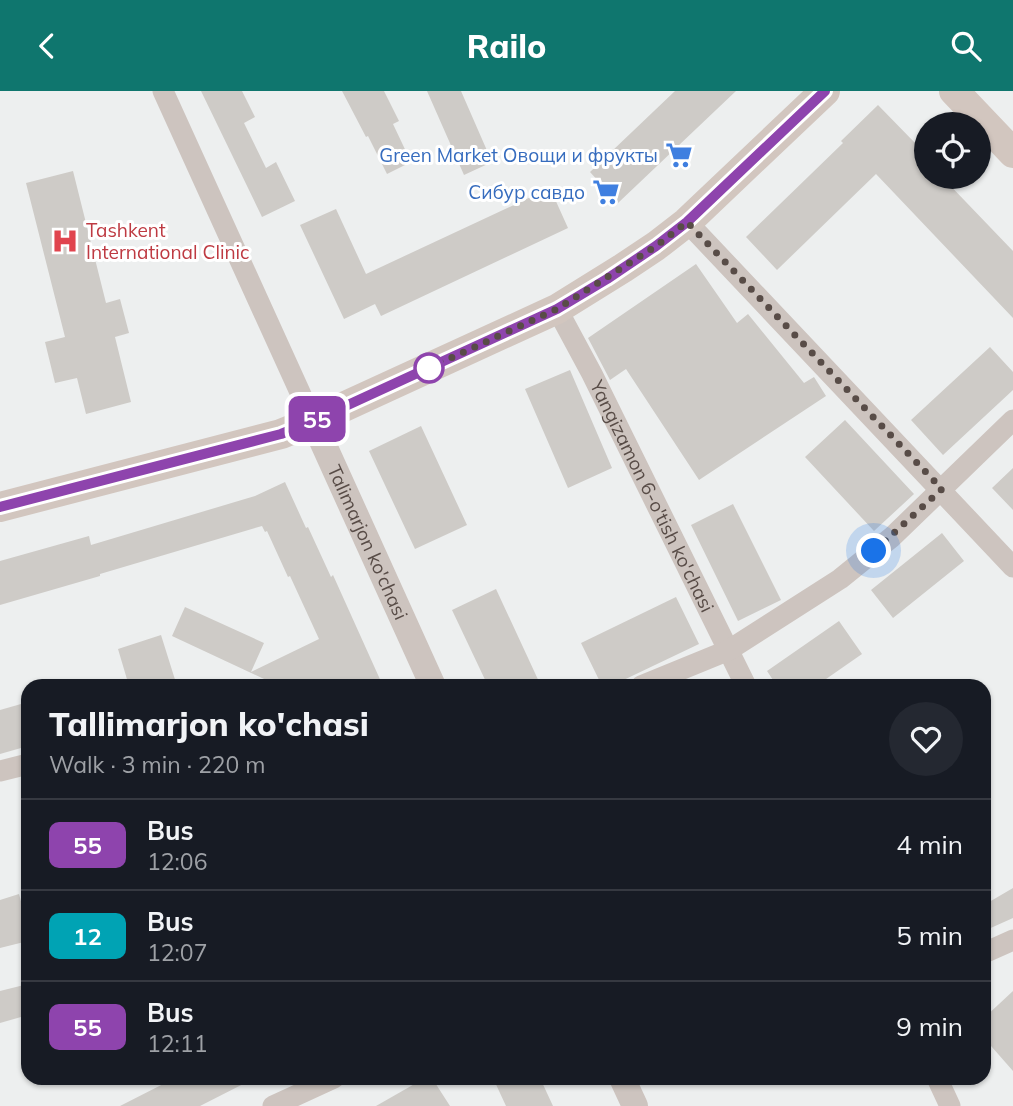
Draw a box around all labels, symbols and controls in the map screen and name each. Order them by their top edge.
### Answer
text: Railo [467,26,546,66]
icon: back [28,27,66,65]
icon: search [947,27,985,65]
map controls [914,112,991,189]
button: locate [914,112,991,189]
supermarket icon: Green Market Овощи и фрукты [664,140,694,170]
place label: Green Market Овощи и фрукты [379,143,658,167]
supermarket icon: Сибур савдо [591,177,621,207]
place label: Сибур савдо [468,180,585,204]
place label: Tashkent International Clinic [86,218,250,264]
hospital icon: Tashkent International Clinic [50,226,80,256]
unlabelled marker [414,353,444,383]
street label: Yangizamon 6-o'tish ko'chasi [584,375,720,616]
line badge: 55 [286,396,348,442]
text: 55 [303,404,331,434]
street label: Talimarjon ko'chasi [322,461,413,623]
your location [856,533,891,568]
button: heart [889,702,963,776]
text: Tallimarjon ko'chasi [49,703,369,744]
text: Walk · 3 min · 220 m [49,750,266,779]
text: Bus [147,814,193,847]
text: 4 min [896,828,963,861]
text: 55 [73,830,102,860]
text: 12:06 [147,847,207,876]
text: Bus [147,905,193,938]
text: 5 min [896,919,963,952]
text: 12 [73,921,102,951]
text: 12:07 [147,938,207,967]
text: Bus [147,996,193,1029]
text: 9 min [896,1010,963,1043]
text: 55 [73,1012,102,1042]
text: 12:11 [147,1029,207,1058]

